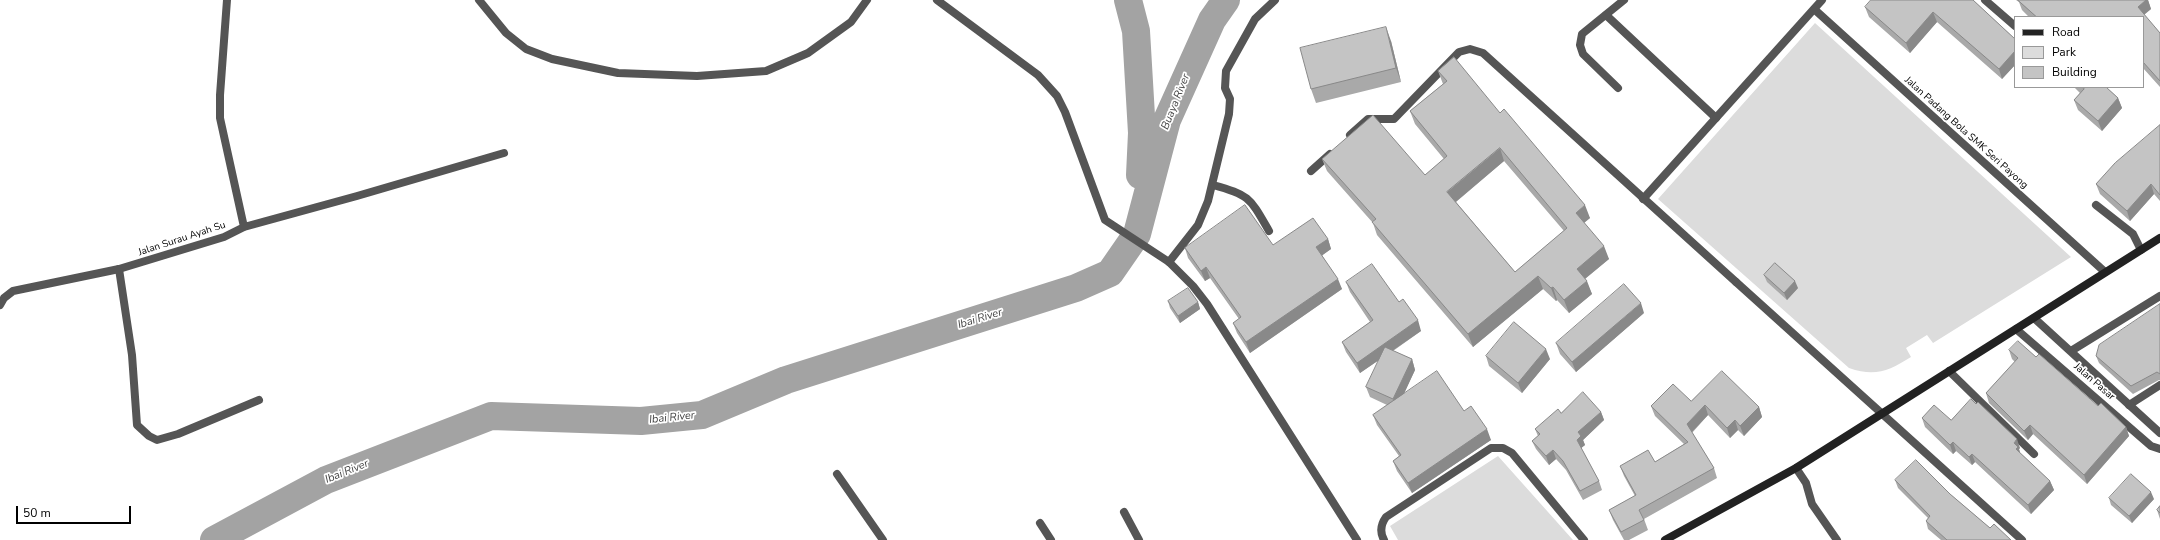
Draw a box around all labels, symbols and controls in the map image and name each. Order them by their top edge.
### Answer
legend [2014,16,2144,88]
text: Road [2052,24,2080,40]
text: Park [2052,44,2076,60]
text: Building [2052,64,2097,80]
water label: Buaya River [1159,72,1193,132]
street label: Jalan Padang Bola SMK Seri Payong [1902,74,2030,192]
street label: Jalan Surau Ayah Su [137,219,227,259]
water label: Ibai River [956,306,1004,332]
street label: Jalan Pasar [2071,361,2117,403]
water label: Ibai River [649,409,695,427]
water label: Ibai River [323,457,371,487]
scale bar [18,498,133,524]
text: 50 m [23,505,51,521]

